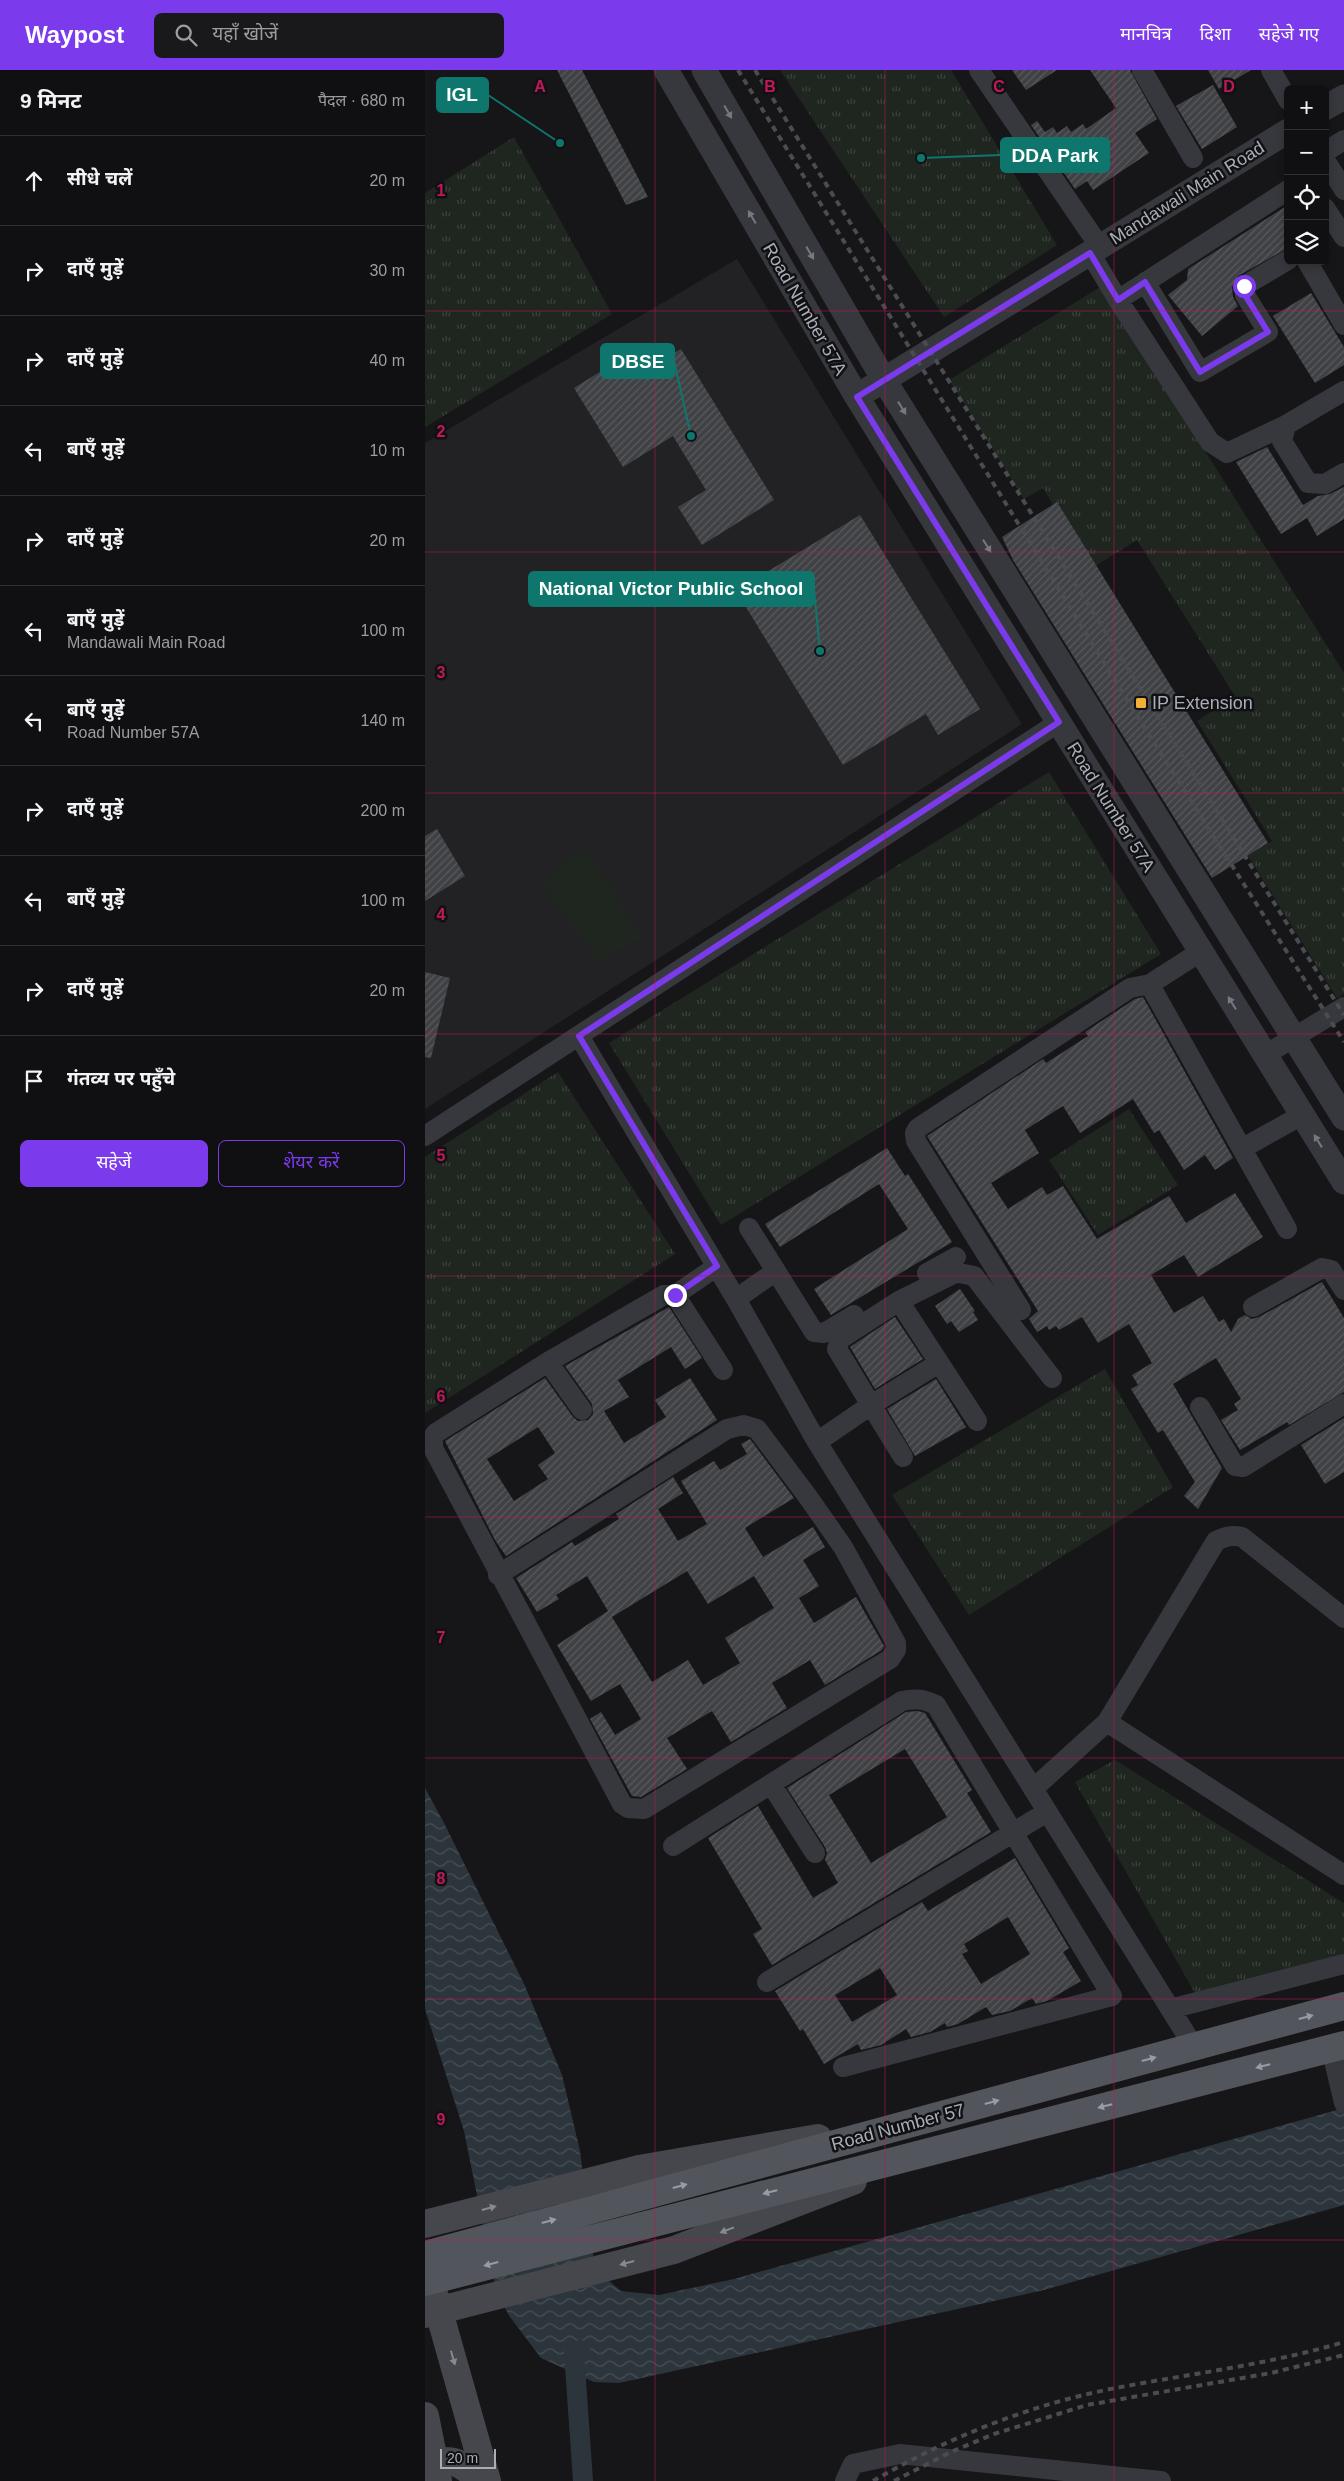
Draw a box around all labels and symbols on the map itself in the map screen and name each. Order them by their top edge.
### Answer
callout: IGL [437,78,488,112]
text: A [534,78,546,95]
text: B [764,78,776,95]
text: C [993,78,1005,95]
text: D [1223,78,1235,95]
text: IGL [446,84,478,105]
one-way arrow [724,106,733,119]
street label: Mandawali Main Road [1106,137,1268,249]
callout: DDA Park [1001,138,1109,172]
text: DDA Park [1012,145,1099,166]
text: 1 [437,182,446,199]
one-way arrow [747,211,756,224]
street label: Road Number 57A [759,239,851,379]
one-way arrow [806,246,815,259]
route start [1233,275,1256,298]
callout: DBSE [601,344,674,378]
text: DBSE [612,351,664,372]
one-way arrow [897,401,906,414]
text: 2 [437,423,446,440]
one-way arrow [983,539,992,552]
callout: National Victor Public School [529,572,814,606]
text: National Victor Public School [539,578,803,599]
text: 3 [437,664,446,681]
place label: IP Extension [1152,693,1253,713]
marker: IP Extension [1134,696,1148,710]
street label: Road Number 57A [1063,738,1159,876]
text: 4 [437,906,446,923]
one-way arrow [1228,996,1237,1010]
one-way arrow [1314,1134,1323,1147]
text: 5 [437,1147,446,1164]
route end [664,1284,687,1307]
text: 6 [437,1388,446,1405]
text: 7 [437,1629,446,1646]
text: 8 [437,1870,446,1887]
one-way arrow [1298,2012,1313,2020]
one-way arrow [1141,2055,1156,2063]
one-way arrow [1255,2062,1270,2070]
one-way arrow [984,2097,999,2105]
street label: Road Number 57 [829,2100,967,2154]
one-way arrow [1098,2102,1113,2110]
text: 9 [437,2111,446,2128]
one-way arrow [673,2182,688,2190]
one-way arrow [763,2188,778,2196]
one-way arrow [482,2203,497,2211]
one-way arrow [541,2217,556,2225]
one-way arrow [720,2226,735,2234]
one-way arrow [619,2259,634,2267]
one-way arrow [483,2261,498,2269]
one-way arrow [449,2350,457,2366]
scale bar [440,2446,496,2469]

